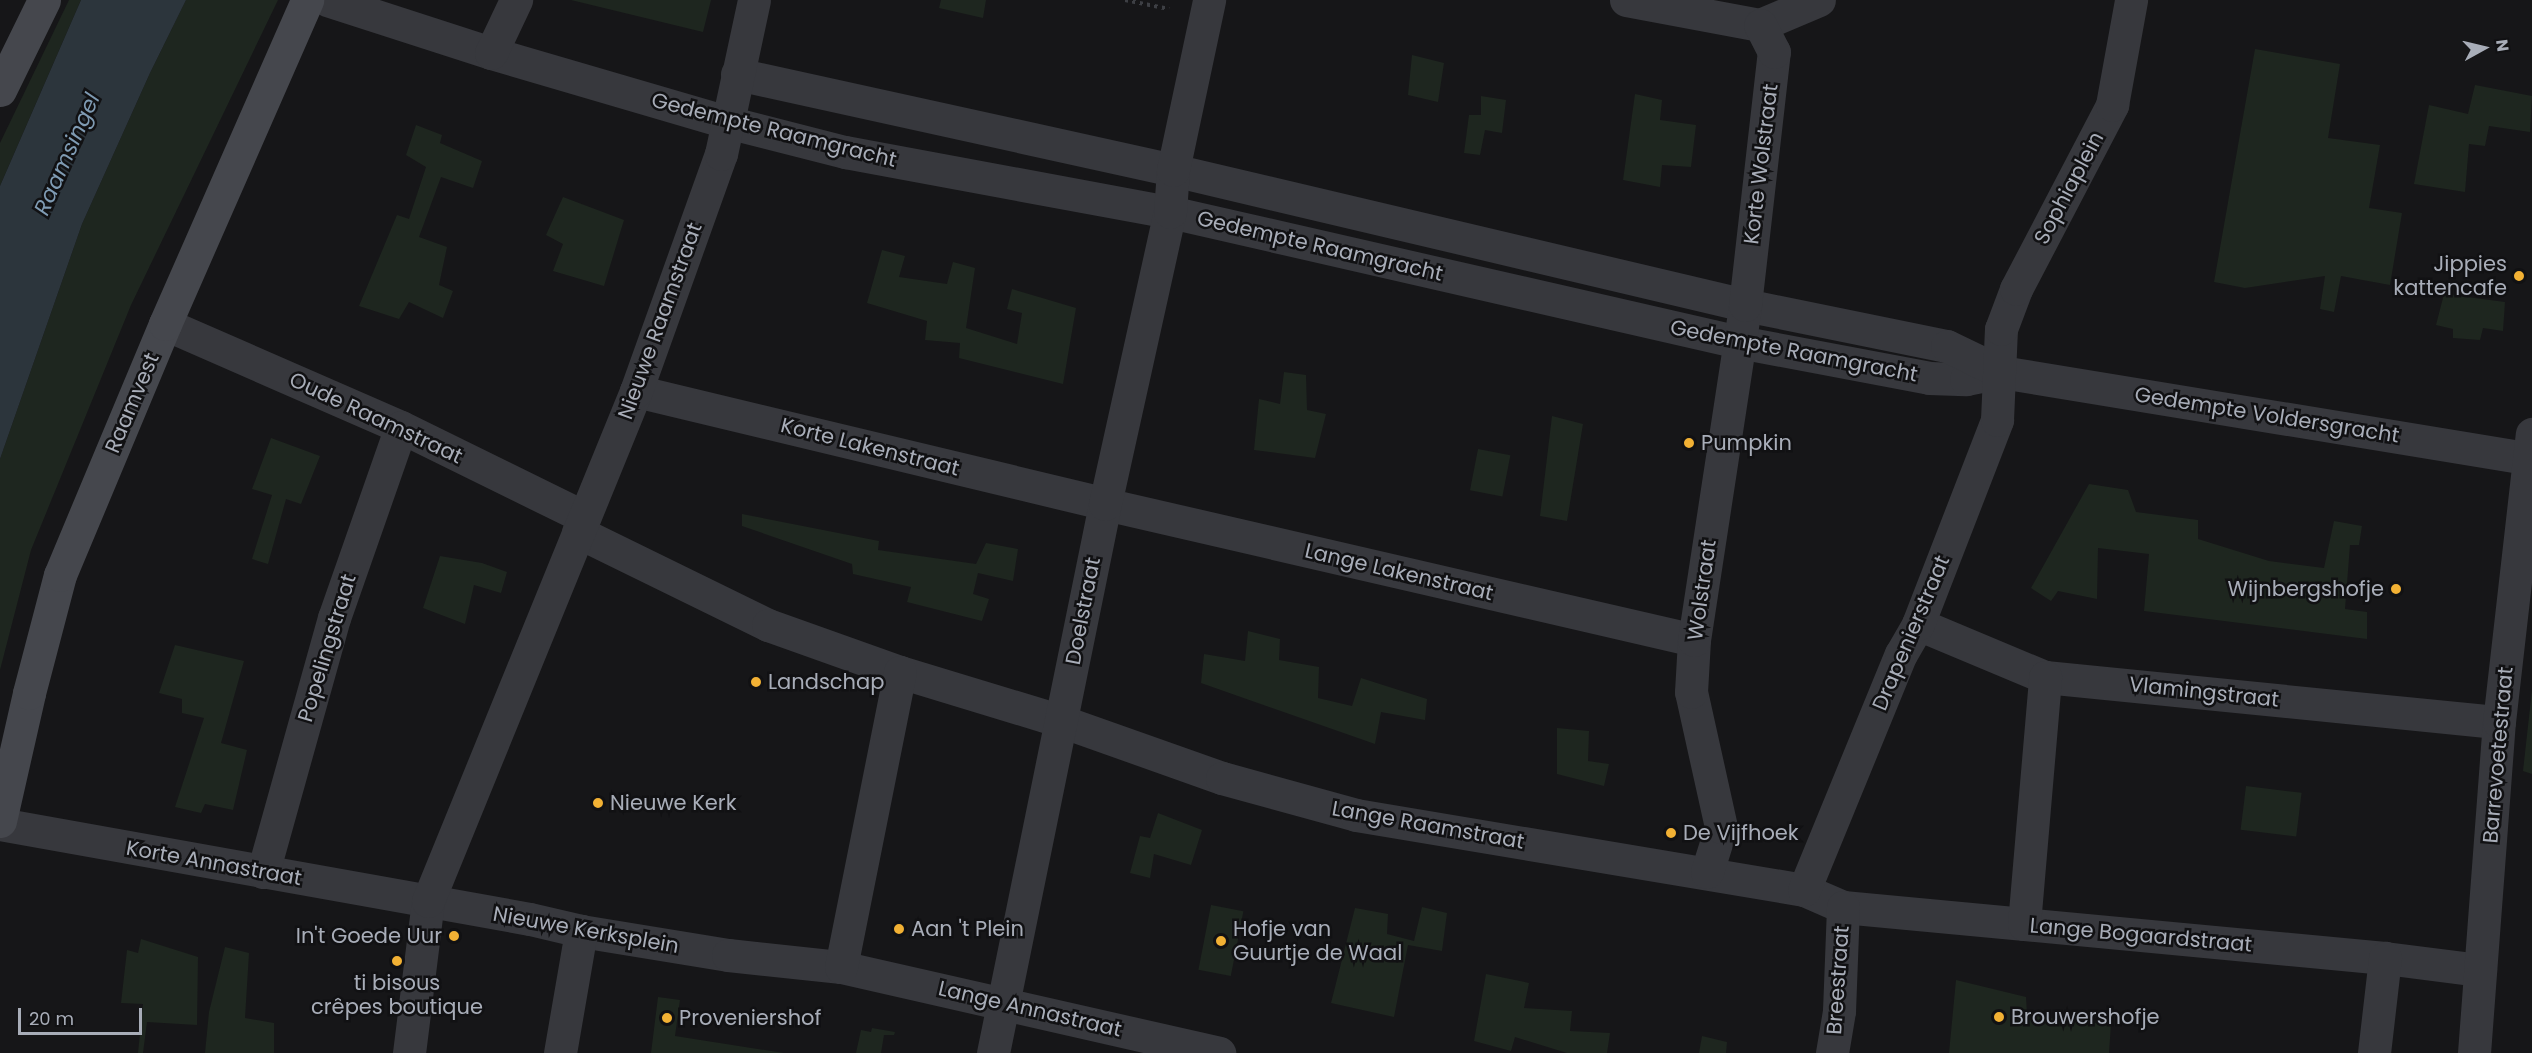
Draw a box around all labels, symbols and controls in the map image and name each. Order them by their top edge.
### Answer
north arrow [2454,18,2514,78]
text: N [2490,38,2515,53]
street label: Korte Wolstraat [1739,82,1783,246]
street label: Gedempte Raamgracht [649,87,899,173]
water label: Raamsingel [28,89,106,219]
street label: Sophiaplein [2029,127,2109,249]
street label: Gedempte Raamgracht [1195,205,1445,287]
street label: Nieuwe Raamstraat [613,219,707,423]
place label: Jippies kattencafe [2393,251,2507,301]
marker: Jippies kattencafe [2512,269,2526,283]
street label: Gedempte Raamgracht [1668,315,1920,387]
street label: Raamvest [100,349,164,457]
street label: Oude Raamstraat [285,367,467,469]
street label: Gedempte Voldersgracht [2133,382,2401,448]
street label: Korte Lakenstraat [778,413,962,481]
place label: Pumpkin [1701,430,1792,456]
marker: Pumpkin [1682,436,1696,450]
street label: Lange Lakenstraat [1302,538,1496,606]
street label: Wolstraat [1682,538,1722,642]
street label: Drapenierstraat [1867,552,1955,714]
street label: Doelstraat [1060,555,1106,667]
street label: Popelingstraat [293,571,361,725]
place label: Wijnbergshofje [2227,576,2384,602]
marker: Wijnbergshofje [2389,582,2403,596]
street label: Barrevoetestraat [2478,666,2518,844]
place label: Landschap [768,669,884,695]
street label: Vlamingstraat [2128,672,2280,712]
marker: Landschap [749,675,763,689]
place label: Nieuwe Kerk [610,790,736,816]
marker: Nieuwe Kerk [591,796,605,810]
street label: Lange Raamstraat [1330,796,1526,854]
place label: De Vijfhoek [1683,820,1799,846]
marker: De Vijfhoek [1664,826,1678,840]
street label: Korte Annastraat [124,835,304,891]
street label: Nieuwe Kerksplein [491,901,681,959]
street label: Lange Bogaardstraat [2029,913,2253,957]
place label: Aan 't Plein [911,916,1024,942]
place label: Hofje van Guurtje de Waal [1233,916,1402,966]
marker: Aan 't Plein [892,922,906,936]
place label: In't Goede Uur [296,923,442,949]
street label: Breestraat [1822,925,1854,1035]
marker: In't Goede Uur [447,929,461,943]
marker: Hofje van Guurtje de Waal [1214,934,1228,948]
marker: ti bisous crêpes boutique [390,954,404,968]
place label: ti bisous crêpes boutique [311,970,483,1020]
street label: Lange Annastraat [936,976,1124,1042]
scale bar [21,996,146,1034]
place label: Brouwershofje [2011,1004,2160,1030]
place label: Proveniershof [679,1005,821,1031]
text: 20 m [29,1006,74,1031]
marker: Brouwershofje [1992,1010,2006,1024]
marker: Proveniershof [660,1011,674,1025]

